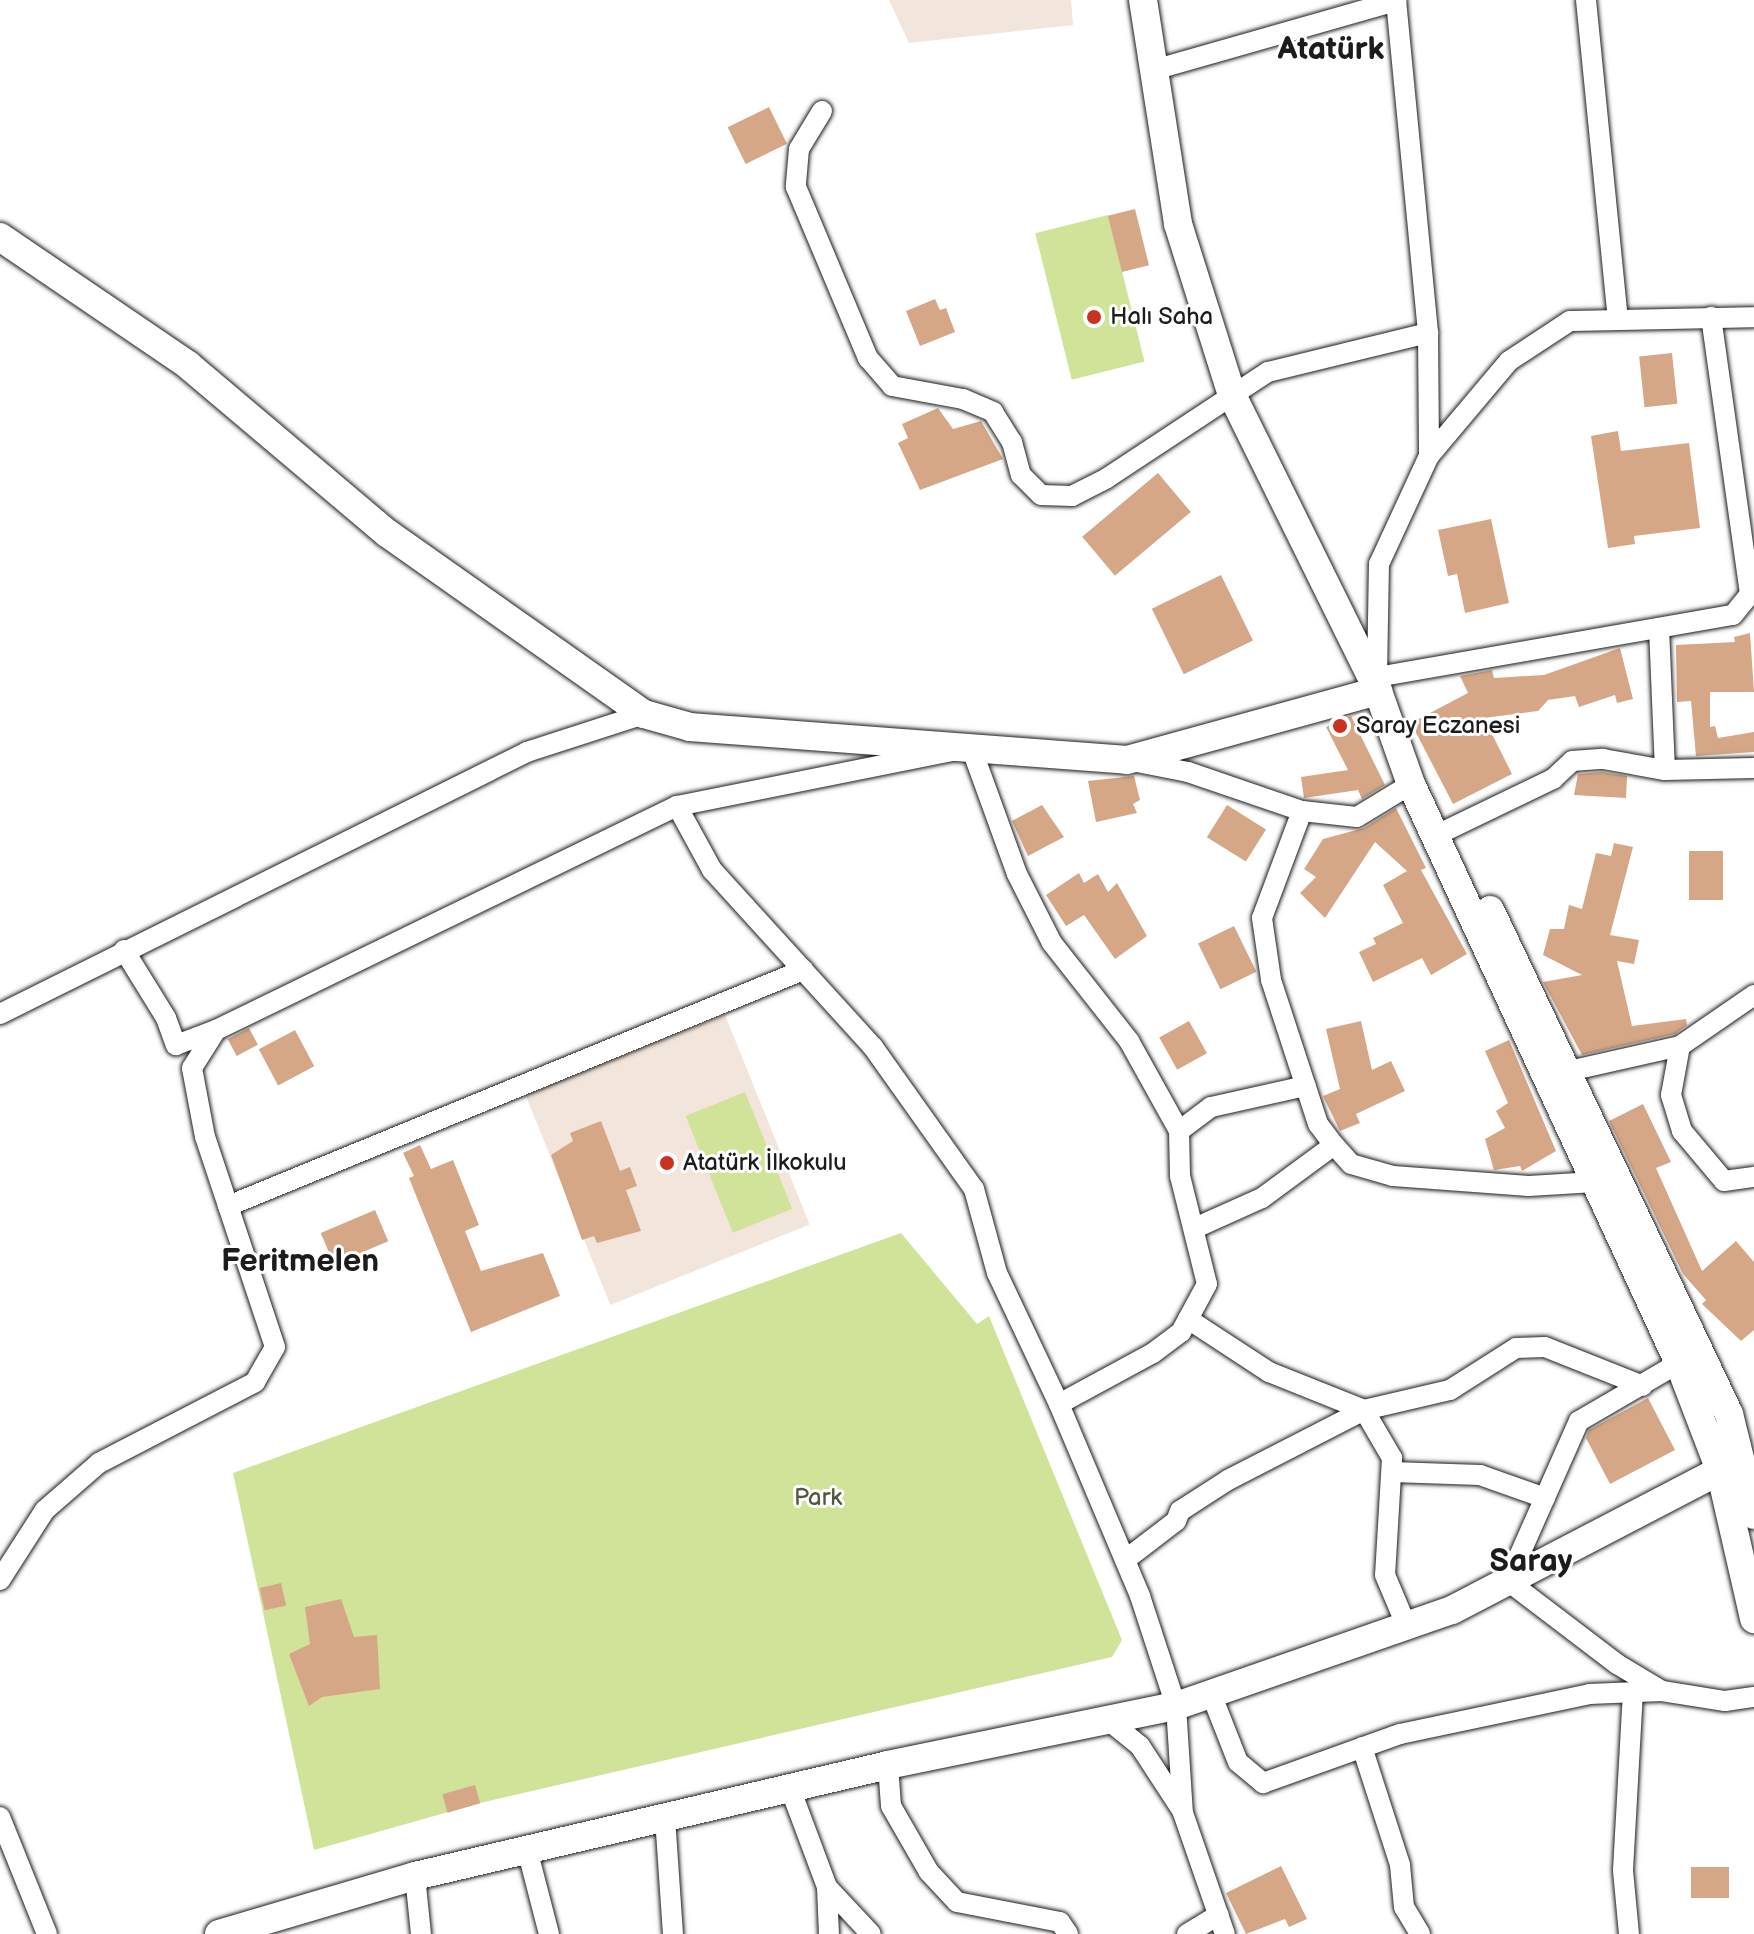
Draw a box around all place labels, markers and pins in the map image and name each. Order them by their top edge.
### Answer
place label: Halı Saha [1110,303,1214,331]
marker: Halı Saha [1085,308,1103,326]
place label: Saray Eczanesi [1356,712,1522,740]
marker: Saray Eczanesi [1331,717,1349,735]
place label: Atatürk İlkokulu [683,1149,847,1177]
marker: Atatürk İlkokulu [658,1154,676,1172]

